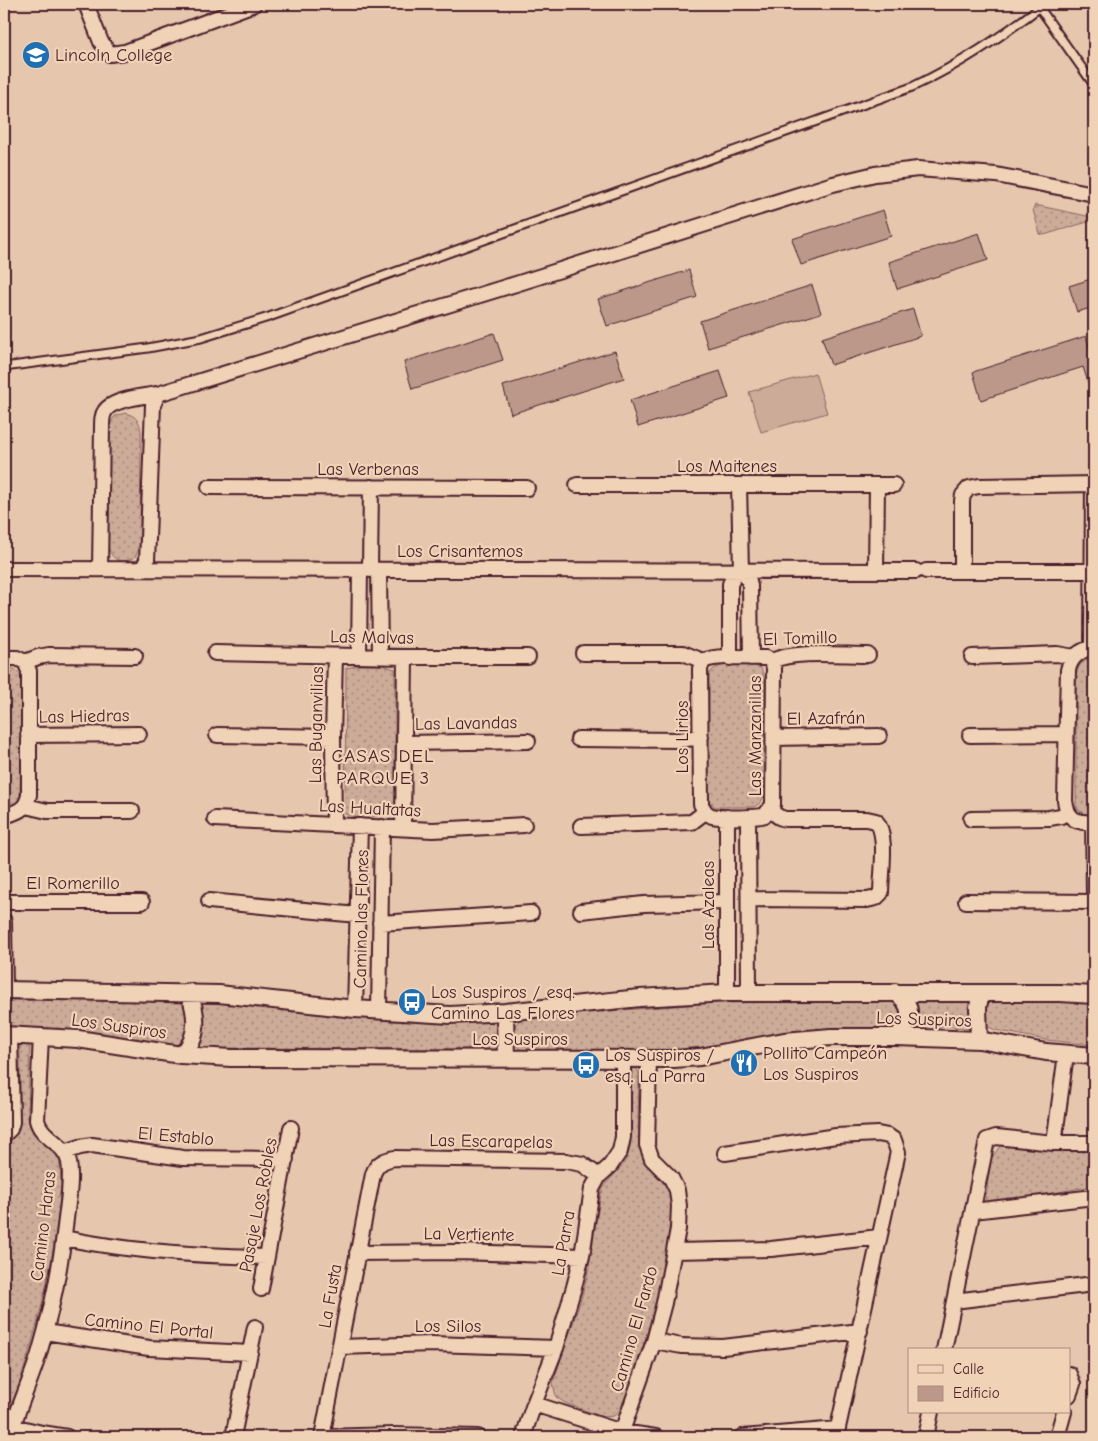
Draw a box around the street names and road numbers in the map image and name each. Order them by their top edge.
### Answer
street label: Los Maitenes [677,456,777,477]
street label: Las Verbenas [317,459,419,480]
street label: Los Crisantemos [397,541,523,562]
street label: Las Malvas [330,626,414,649]
street label: El Tomillo [762,627,838,650]
street label: Las Buganvilias [305,666,328,784]
street label: Las Manzanillas [745,675,766,797]
street label: Los Lirios [672,701,693,773]
street label: Las Hiedras [38,705,130,728]
street label: El Azafrán [786,707,866,730]
street label: Las Lavandas [415,712,517,735]
street label: Las Hualtatas [318,795,422,822]
street label: Camino las Flores [350,849,373,989]
street label: Las Azaleas [698,861,719,949]
street label: El Romerillo [26,873,120,894]
street label: Los Suspiros [876,1007,972,1032]
street label: Los Suspiros [70,1009,168,1044]
street label: Los Suspiros [472,1029,568,1050]
street label: El Establo [137,1123,215,1150]
street label: Las Escarapelas [429,1130,553,1153]
street label: Pasaje Los Robles [235,1136,282,1274]
street label: Camino Haras [26,1170,61,1282]
street label: La Parra [547,1209,580,1277]
street label: La Vertiente [424,1223,514,1246]
street label: La Fusta [315,1262,346,1330]
street label: Camino El Fardo [606,1264,662,1394]
street label: Camino El Portal [83,1309,214,1344]
street label: Los Silos [415,1316,481,1337]

